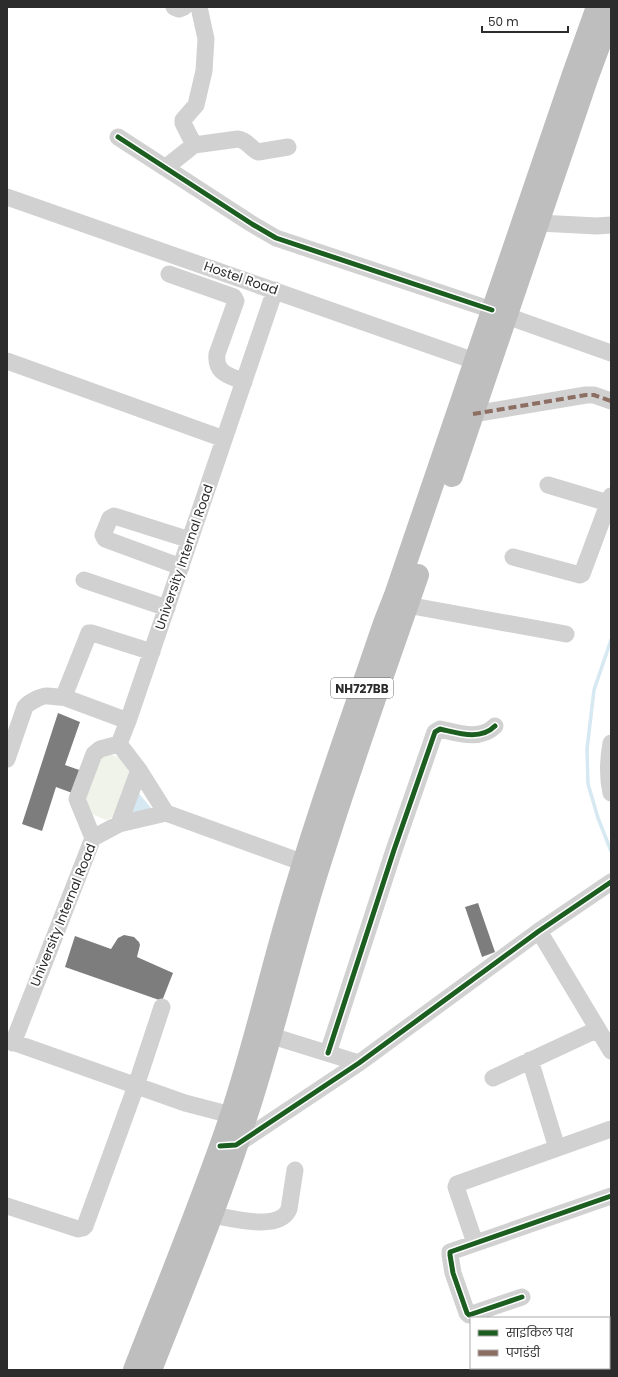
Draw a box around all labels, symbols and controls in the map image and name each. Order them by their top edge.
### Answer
scale bar [482,8,568,34]
text: 50 m [488,13,519,30]
street label: Hostel Road [201,256,281,300]
street label: University Internal Road [150,482,218,632]
road number: NH727BB [331,678,393,698]
street label: University Internal Road [26,841,100,989]
legend [470,1317,610,1369]
text: साइकिल पथ [505,1324,574,1341]
text: पगडंडी [505,1344,541,1361]

